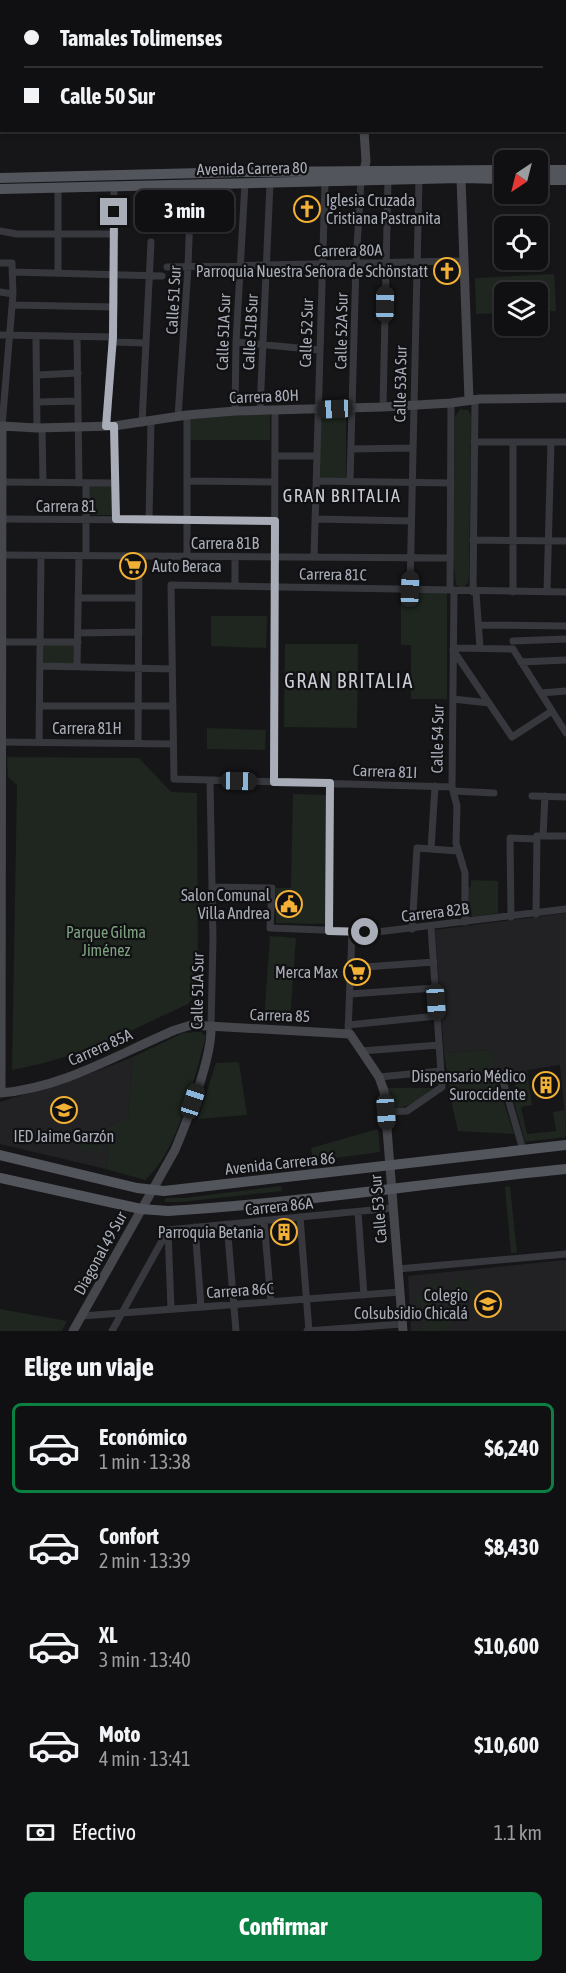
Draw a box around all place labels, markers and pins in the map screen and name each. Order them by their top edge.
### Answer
place label: Iglesia Cruzada Cristiana Pastranita [326,191,441,227]
church icon: Iglesia Cruzada Cristiana Pastranita [292,194,322,224]
church icon: Parroquia Nuestra Señora de Schönstatt [432,256,462,286]
place label: Parroquia Nuestra Señora de Schönstatt [196,262,428,281]
supermarket icon: Auto Beraca [118,551,148,581]
place label: Auto Beraca [152,557,222,575]
place label: Salon Comunal Villa Andrea [181,886,271,922]
public building icon: Salon Comunal Villa Andrea [274,889,304,919]
supermarket icon: Merca Max [342,957,372,987]
place label: Merca Max [275,963,339,981]
place label: Dispensario Médico Suroccidente [411,1067,526,1103]
building icon: Dispensario Médico Suroccidente [531,1070,561,1100]
school or university icon: IED Jaime Garzón [49,1095,79,1125]
place label: IED Jaime Garzón [14,1127,114,1145]
building icon: Parroquia Betania [269,1217,299,1247]
place label: Parroquia Betania [158,1223,264,1242]
place label: Colegio Colsubsidio Chicalá [354,1286,468,1322]
school or university icon: Colegio Colsubsidio Chicalá [473,1289,503,1319]

